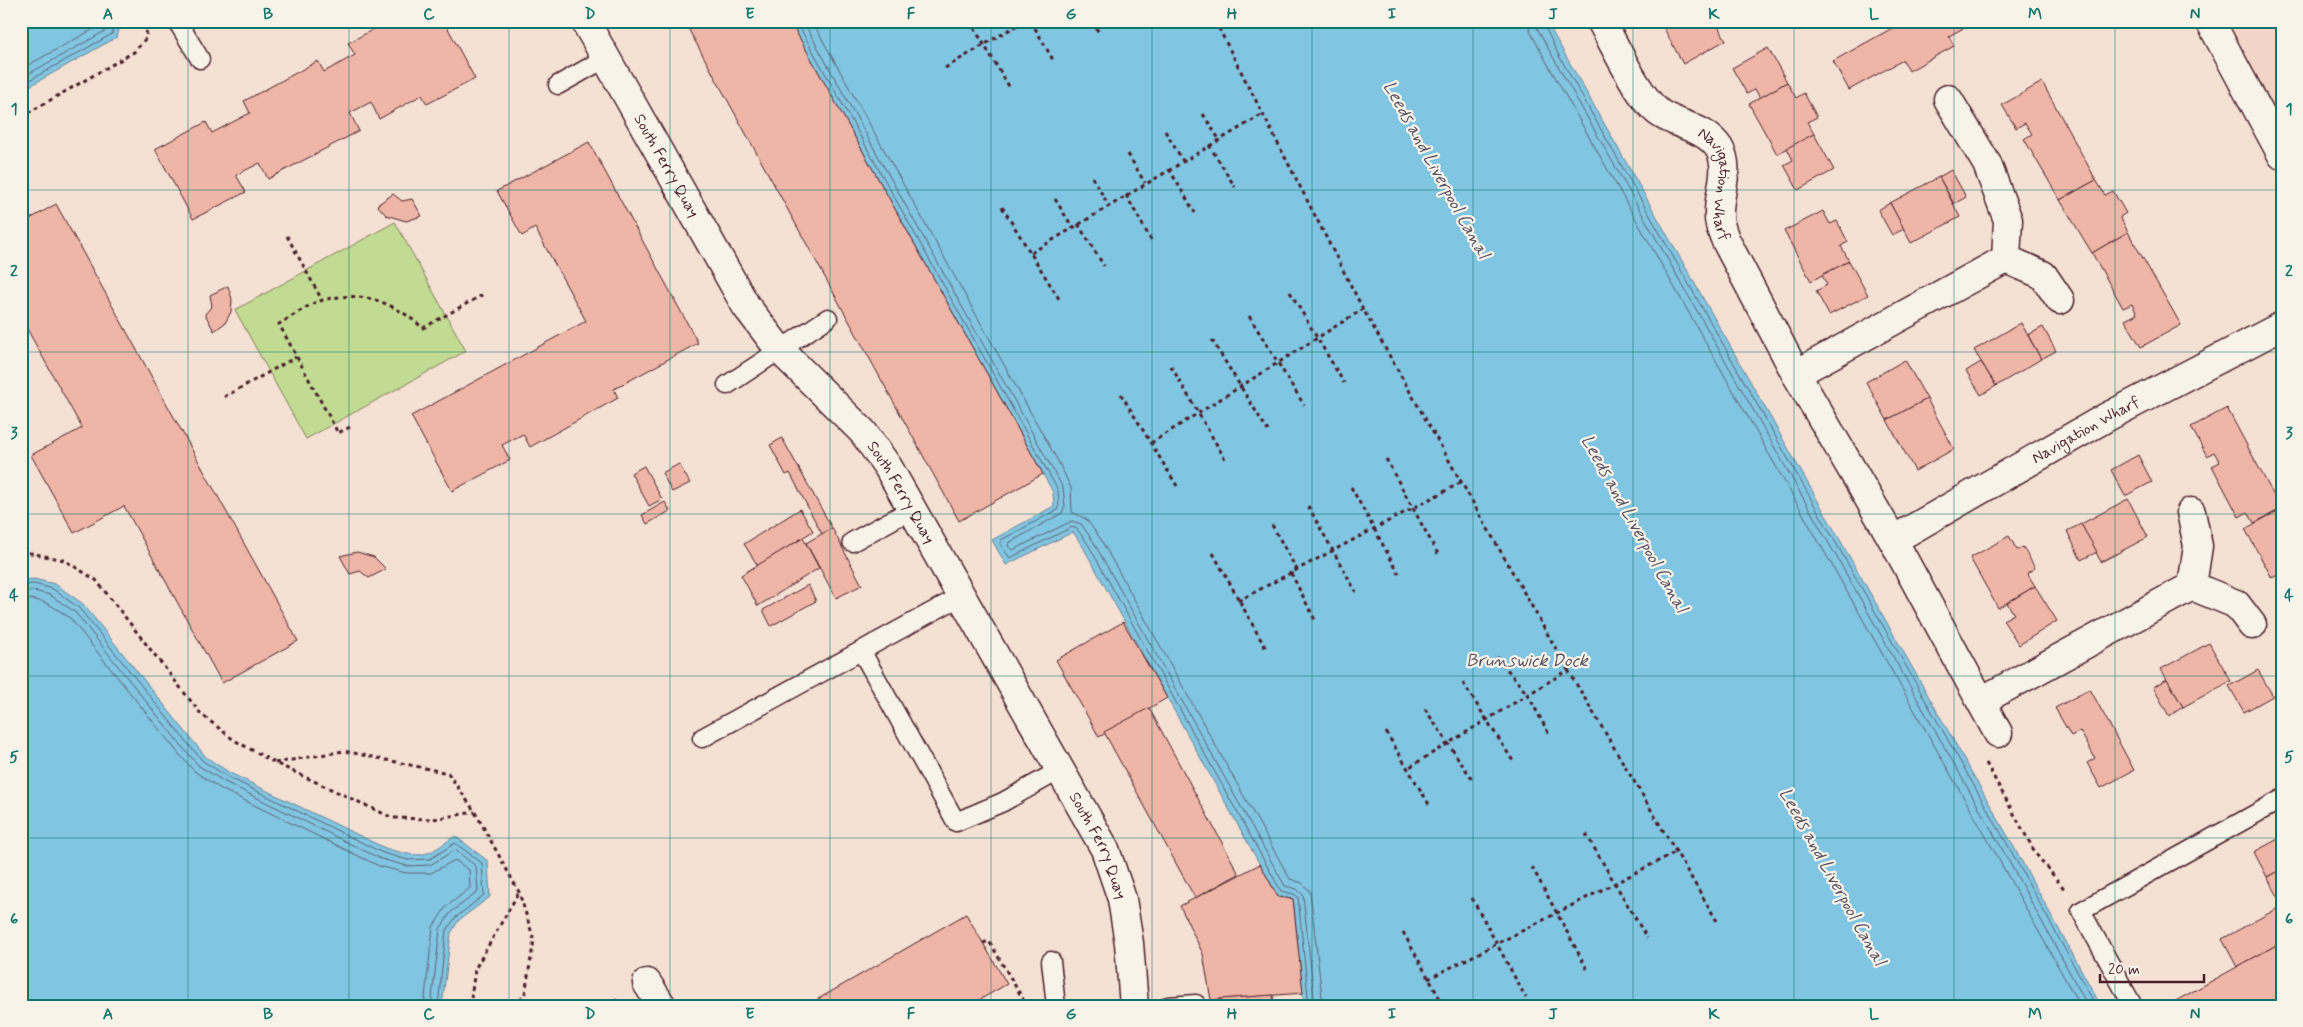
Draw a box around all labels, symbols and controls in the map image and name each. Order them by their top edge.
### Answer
text: A [103,4,113,25]
text: B [263,4,273,25]
text: C [423,4,435,25]
text: D [584,4,596,25]
text: E [745,4,755,25]
text: F [907,4,916,25]
text: G [1066,4,1077,25]
text: H [1227,4,1238,25]
text: I [1388,4,1397,25]
text: J [1548,4,1558,25]
text: K [1708,4,1720,25]
text: L [1869,4,1880,25]
text: M [2028,4,2042,25]
text: N [2190,4,2200,25]
water label: Leeds and Liverpool Canal [1377,77,1496,265]
text: 1 [10,99,18,120]
text: 1 [2285,99,2293,120]
street label: South Ferry Quay [629,110,704,221]
street label: Navigation Wharf [1694,122,1735,244]
text: 2 [10,261,18,282]
text: 2 [2285,261,2293,282]
street label: Navigation Wharf [2028,391,2143,469]
text: 3 [10,423,18,444]
text: 3 [2285,423,2293,444]
water label: Leeds and Liverpool Canal [1575,431,1694,619]
street label: South Ferry Quay [862,437,940,547]
text: 4 [9,585,19,606]
text: 4 [2284,585,2294,606]
water label: Brunswick Dock [1466,649,1589,673]
text: 5 [9,747,19,768]
text: 5 [2284,747,2294,768]
water label: Leeds and Liverpool Canal [1773,784,1892,972]
street label: South Ferry Quay [1064,788,1132,902]
text: 6 [10,909,18,930]
text: 6 [2285,909,2293,930]
scale bar [2100,952,2204,984]
text: 20 m [2108,960,2140,980]
text: A [103,1004,113,1025]
text: B [263,1004,273,1025]
text: C [423,1004,435,1025]
text: D [584,1004,596,1025]
text: E [745,1004,755,1025]
text: F [907,1004,916,1025]
text: G [1066,1004,1077,1025]
text: H [1227,1004,1238,1025]
text: I [1388,1004,1397,1025]
text: J [1548,1004,1558,1025]
text: K [1708,1004,1720,1025]
text: L [1869,1004,1880,1025]
text: M [2028,1004,2042,1025]
text: N [2190,1004,2200,1025]

